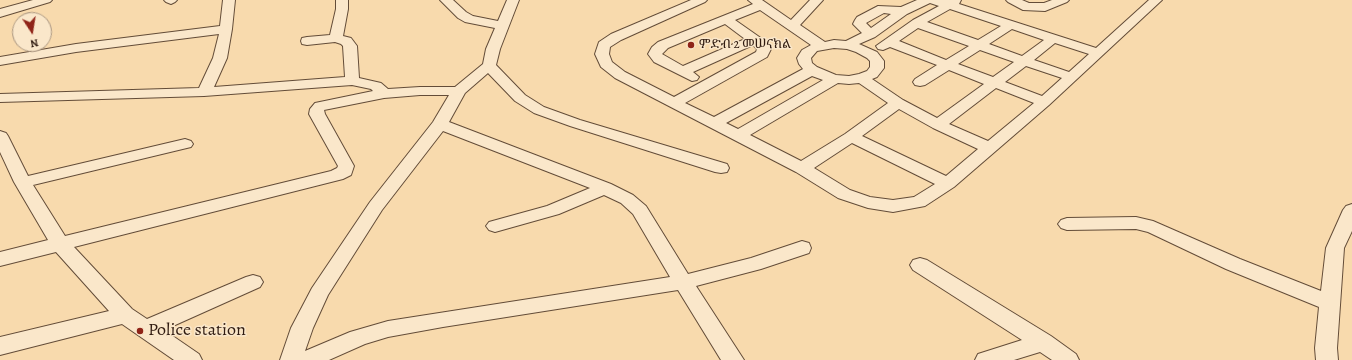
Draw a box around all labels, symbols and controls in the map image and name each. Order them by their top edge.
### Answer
north arrow [12,12,52,52]
text: N [29,35,40,51]
place label: ምድብ 2 መሠናክል [699,37,791,53]
marker: ምድብ 2 መሠናክል [686,40,696,50]
place label: Police station [148,320,246,342]
marker: Police station [135,326,145,336]

